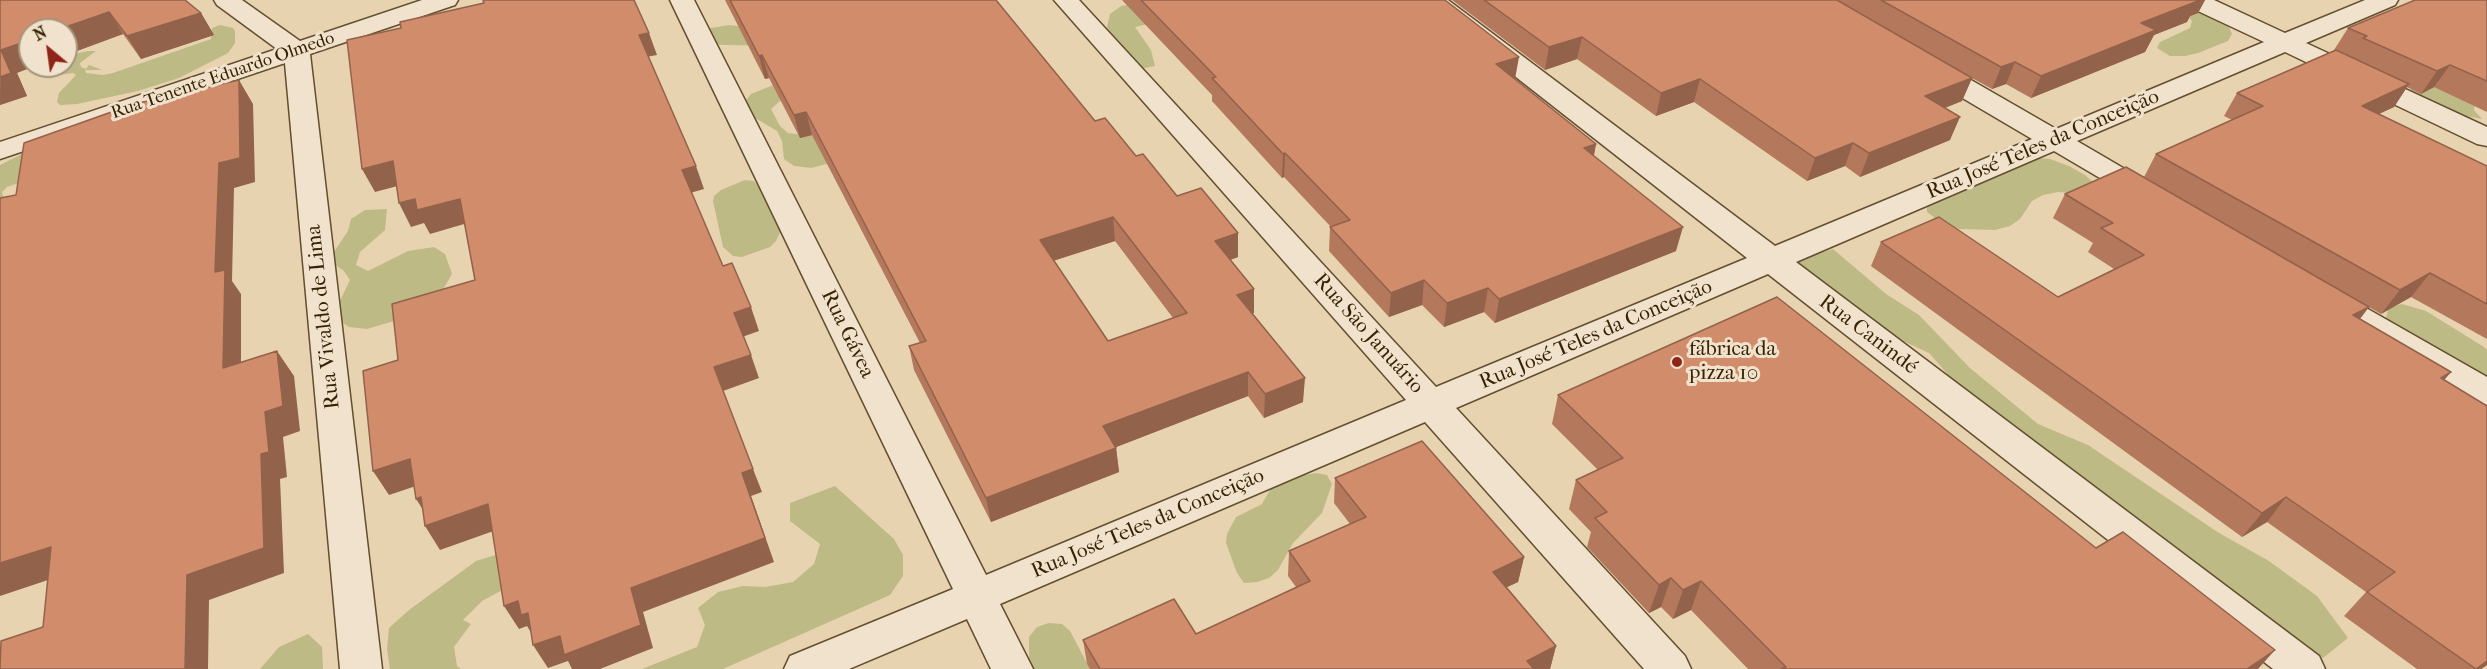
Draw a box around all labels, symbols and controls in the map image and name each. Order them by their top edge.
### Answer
north arrow [18,18,78,78]
text: N [30,22,50,45]
street label: Rua Tenente Eduardo Olmedo [108,28,338,124]
street label: Rua José Teles da Conceição [1923,84,2163,206]
street label: Rua Vivaldo de Lima [302,224,346,410]
street label: Rua São Januário [1307,269,1429,399]
street label: Rua José Teles da Conceição [1476,274,1716,396]
street label: Rua Gávea [815,286,879,382]
street label: Rua Canindé [1814,290,1922,380]
place label: fábrica da pizza 10 [1689,337,1776,387]
marker: fábrica da pizza 10 [1670,355,1684,369]
street label: Rua José Teles da Conceição [1028,463,1268,585]

